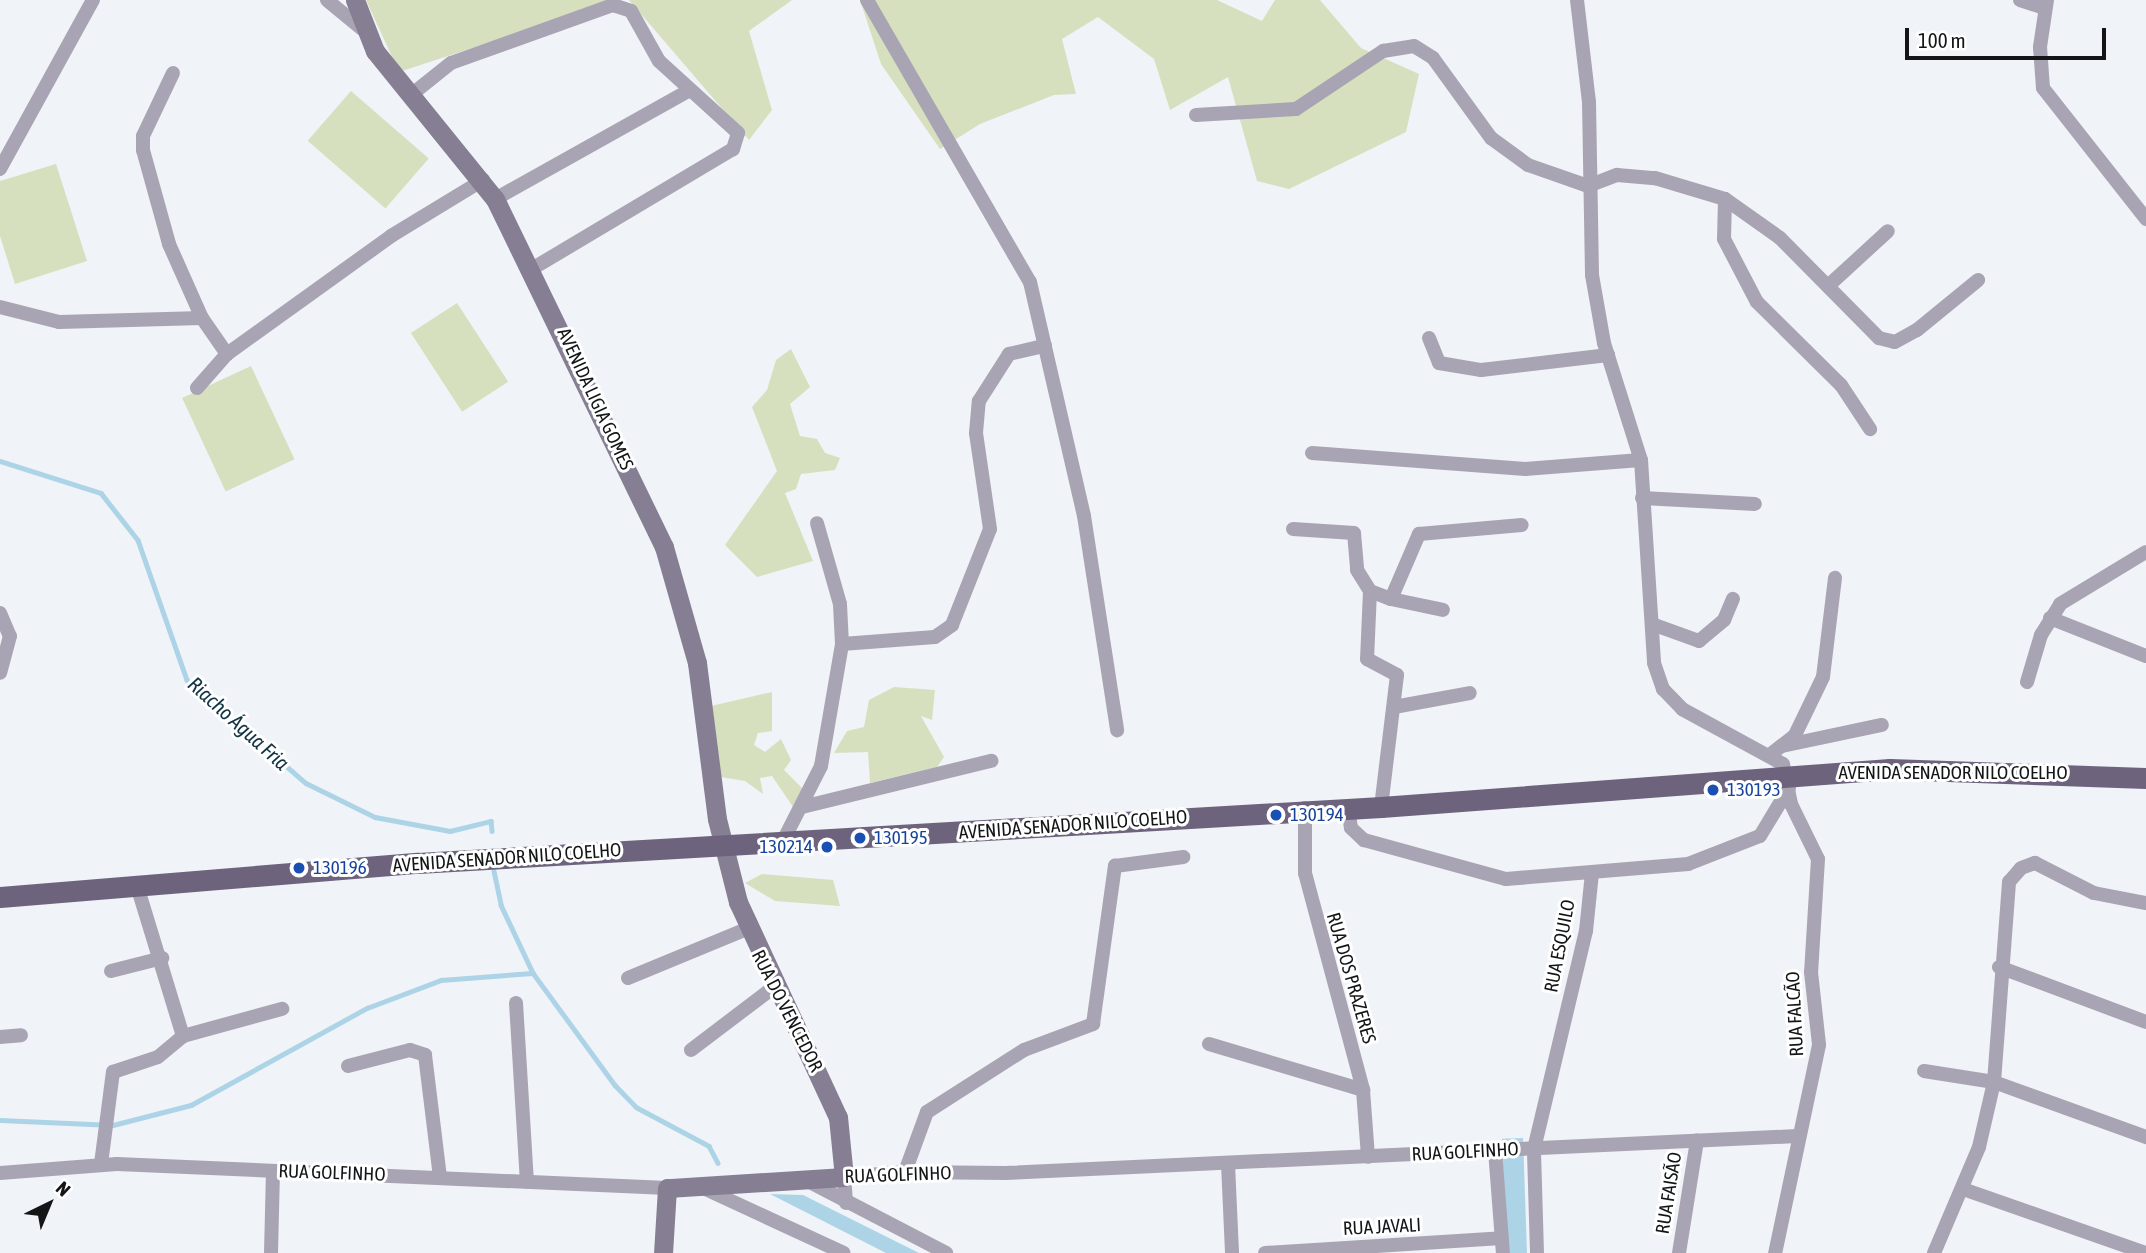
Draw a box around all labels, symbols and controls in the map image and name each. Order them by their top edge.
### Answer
scale bar [1908,14,2109,58]
text: 100 m [1918,28,1966,52]
street label: AVENIDA LIGIA GOMES [552,324,638,474]
water label: Riacho Água Fria [183,671,295,775]
street label: AVENIDA SENADOR NILO COELHO [1839,762,2067,784]
place label: 130193 [1727,779,1781,801]
marker: 130193 [1705,782,1721,798]
place label: 130194 [1290,804,1344,826]
street label: AVENIDA SENADOR NILO COELHO [958,806,1188,844]
marker: 130194 [1268,807,1284,823]
place label: 130195 [874,827,928,849]
marker: 130195 [852,830,868,846]
place label: 130214 [759,836,813,858]
street label: AVENIDA SENADOR NILO COELHO [392,839,622,877]
marker: 130214 [819,839,835,855]
place label: 130196 [313,857,367,879]
marker: 130196 [291,860,307,876]
street label: RUA ESQUILO [1540,898,1580,994]
street label: RUA DOS PRAZERES [1321,910,1381,1046]
street label: RUA DO VENCEDOR [747,946,827,1076]
street label: RUA FALCÃO [1781,971,1809,1057]
street label: RUA GOLFINHO [1411,1138,1519,1166]
street label: RUA FAISÃO [1651,1151,1687,1235]
street label: RUA GOLFINHO [278,1160,386,1186]
street label: RUA GOLFINHO [844,1162,952,1188]
north arrow [14,1169,84,1239]
text: N [52,1177,75,1201]
street label: RUA JAVALI [1342,1214,1422,1240]

